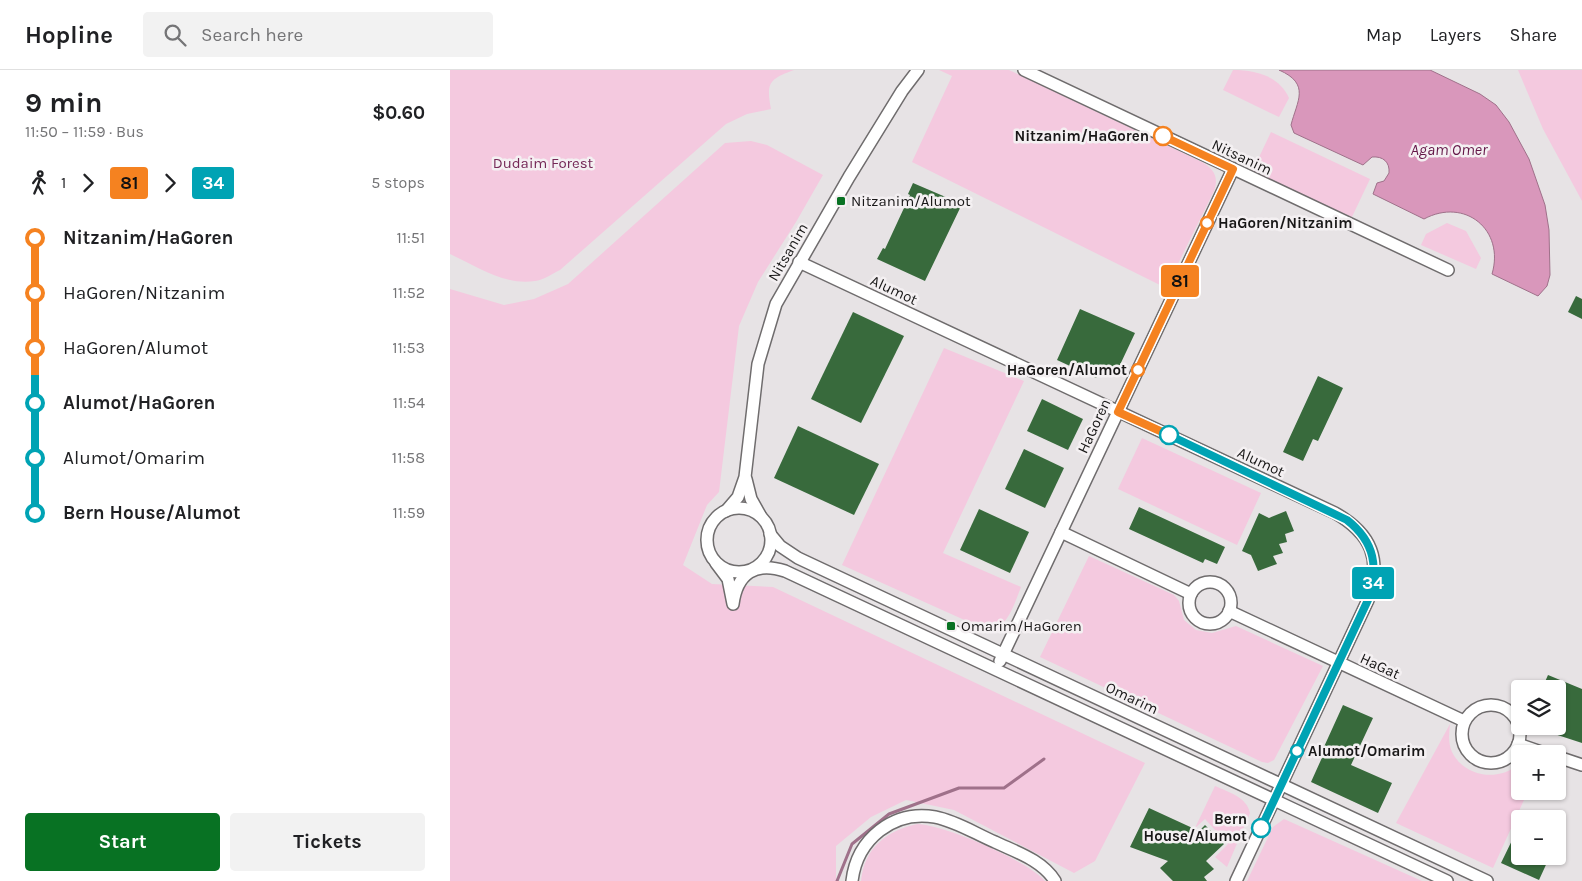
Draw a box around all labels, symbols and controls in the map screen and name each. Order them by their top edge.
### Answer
search box [143,12,493,57]
text: Hopline [25,21,113,49]
icon: search [161,21,189,49]
text: Search here [201,24,303,46]
text: Map [1366,24,1402,46]
text: Layers [1430,24,1482,46]
text: Share [1510,24,1557,46]
text: 9 min [25,86,102,119]
text: $0.60 [372,102,425,124]
text: 11:50 – 11:59 · Bus [25,122,144,141]
marker: Nitzanim/HaGoren [1153,126,1173,146]
place label: Nitzanim/HaGoren [1014,127,1149,145]
street label: Nitsanim [1209,135,1275,179]
water label: Agam Omer [1411,140,1488,159]
park label: Dudaim Forest [493,154,594,172]
icon: walk [25,169,53,197]
icon: forward [74,169,102,197]
icon: forward [156,169,184,197]
text: 81 [120,172,138,194]
text: 34 [202,172,224,194]
text: 1 [61,173,66,192]
text: 5 stops [371,173,425,192]
place label: Nitzanim/Alumot [851,192,971,210]
marker: Nitzanim/Alumot [835,195,847,207]
place label: HaGoren/Nitzanim [1218,214,1353,232]
marker: HaGoren/Nitzanim [1200,216,1214,230]
street label: Nitsanim [764,220,812,284]
text: Nitzanim/HaGoren [63,227,233,249]
text: 11:51 [396,228,425,247]
line badge: 81 [1158,265,1202,297]
text: 81 [1171,270,1189,292]
street label: Alumot [868,271,921,309]
text: HaGoren/Nitzanim [63,282,225,304]
text: 11:52 [392,283,425,302]
text: HaGoren/Alumot [63,337,208,359]
text: 11:53 [392,338,425,357]
place label: HaGoren/Alumot [1007,361,1127,379]
marker: HaGoren/Alumot [1131,363,1145,377]
text: Alumot/HaGoren [63,392,215,414]
text: 11:54 [393,393,425,412]
street label: HaGoren [1074,396,1114,456]
unlabelled marker [1159,425,1179,445]
street label: Alumot [1235,443,1288,481]
text: Alumot/Omarim [63,447,205,469]
text: 11:58 [392,448,425,467]
text: Bern House/Alumot [63,502,240,524]
text: 11:59 [392,503,425,522]
line badge: 34 [1350,567,1396,599]
text: 34 [1362,572,1384,594]
place label: Omarim/HaGoren [961,617,1082,635]
marker: Omarim/HaGoren [945,620,957,632]
street label: HaGat [1357,649,1403,683]
street label: Omarim [1103,678,1161,718]
map controls [1511,680,1566,865]
button: layers [1511,680,1566,735]
place label: Alumot/Omarim [1308,742,1425,760]
marker: Alumot/Omarim [1290,744,1304,758]
button: + [1511,745,1566,800]
place label: Bern House/Alumot [1144,810,1247,845]
button: − [1511,810,1566,865]
button: Start [25,813,220,871]
button: Tickets [230,813,425,871]
marker: Bern House/Alumot [1251,818,1271,838]

